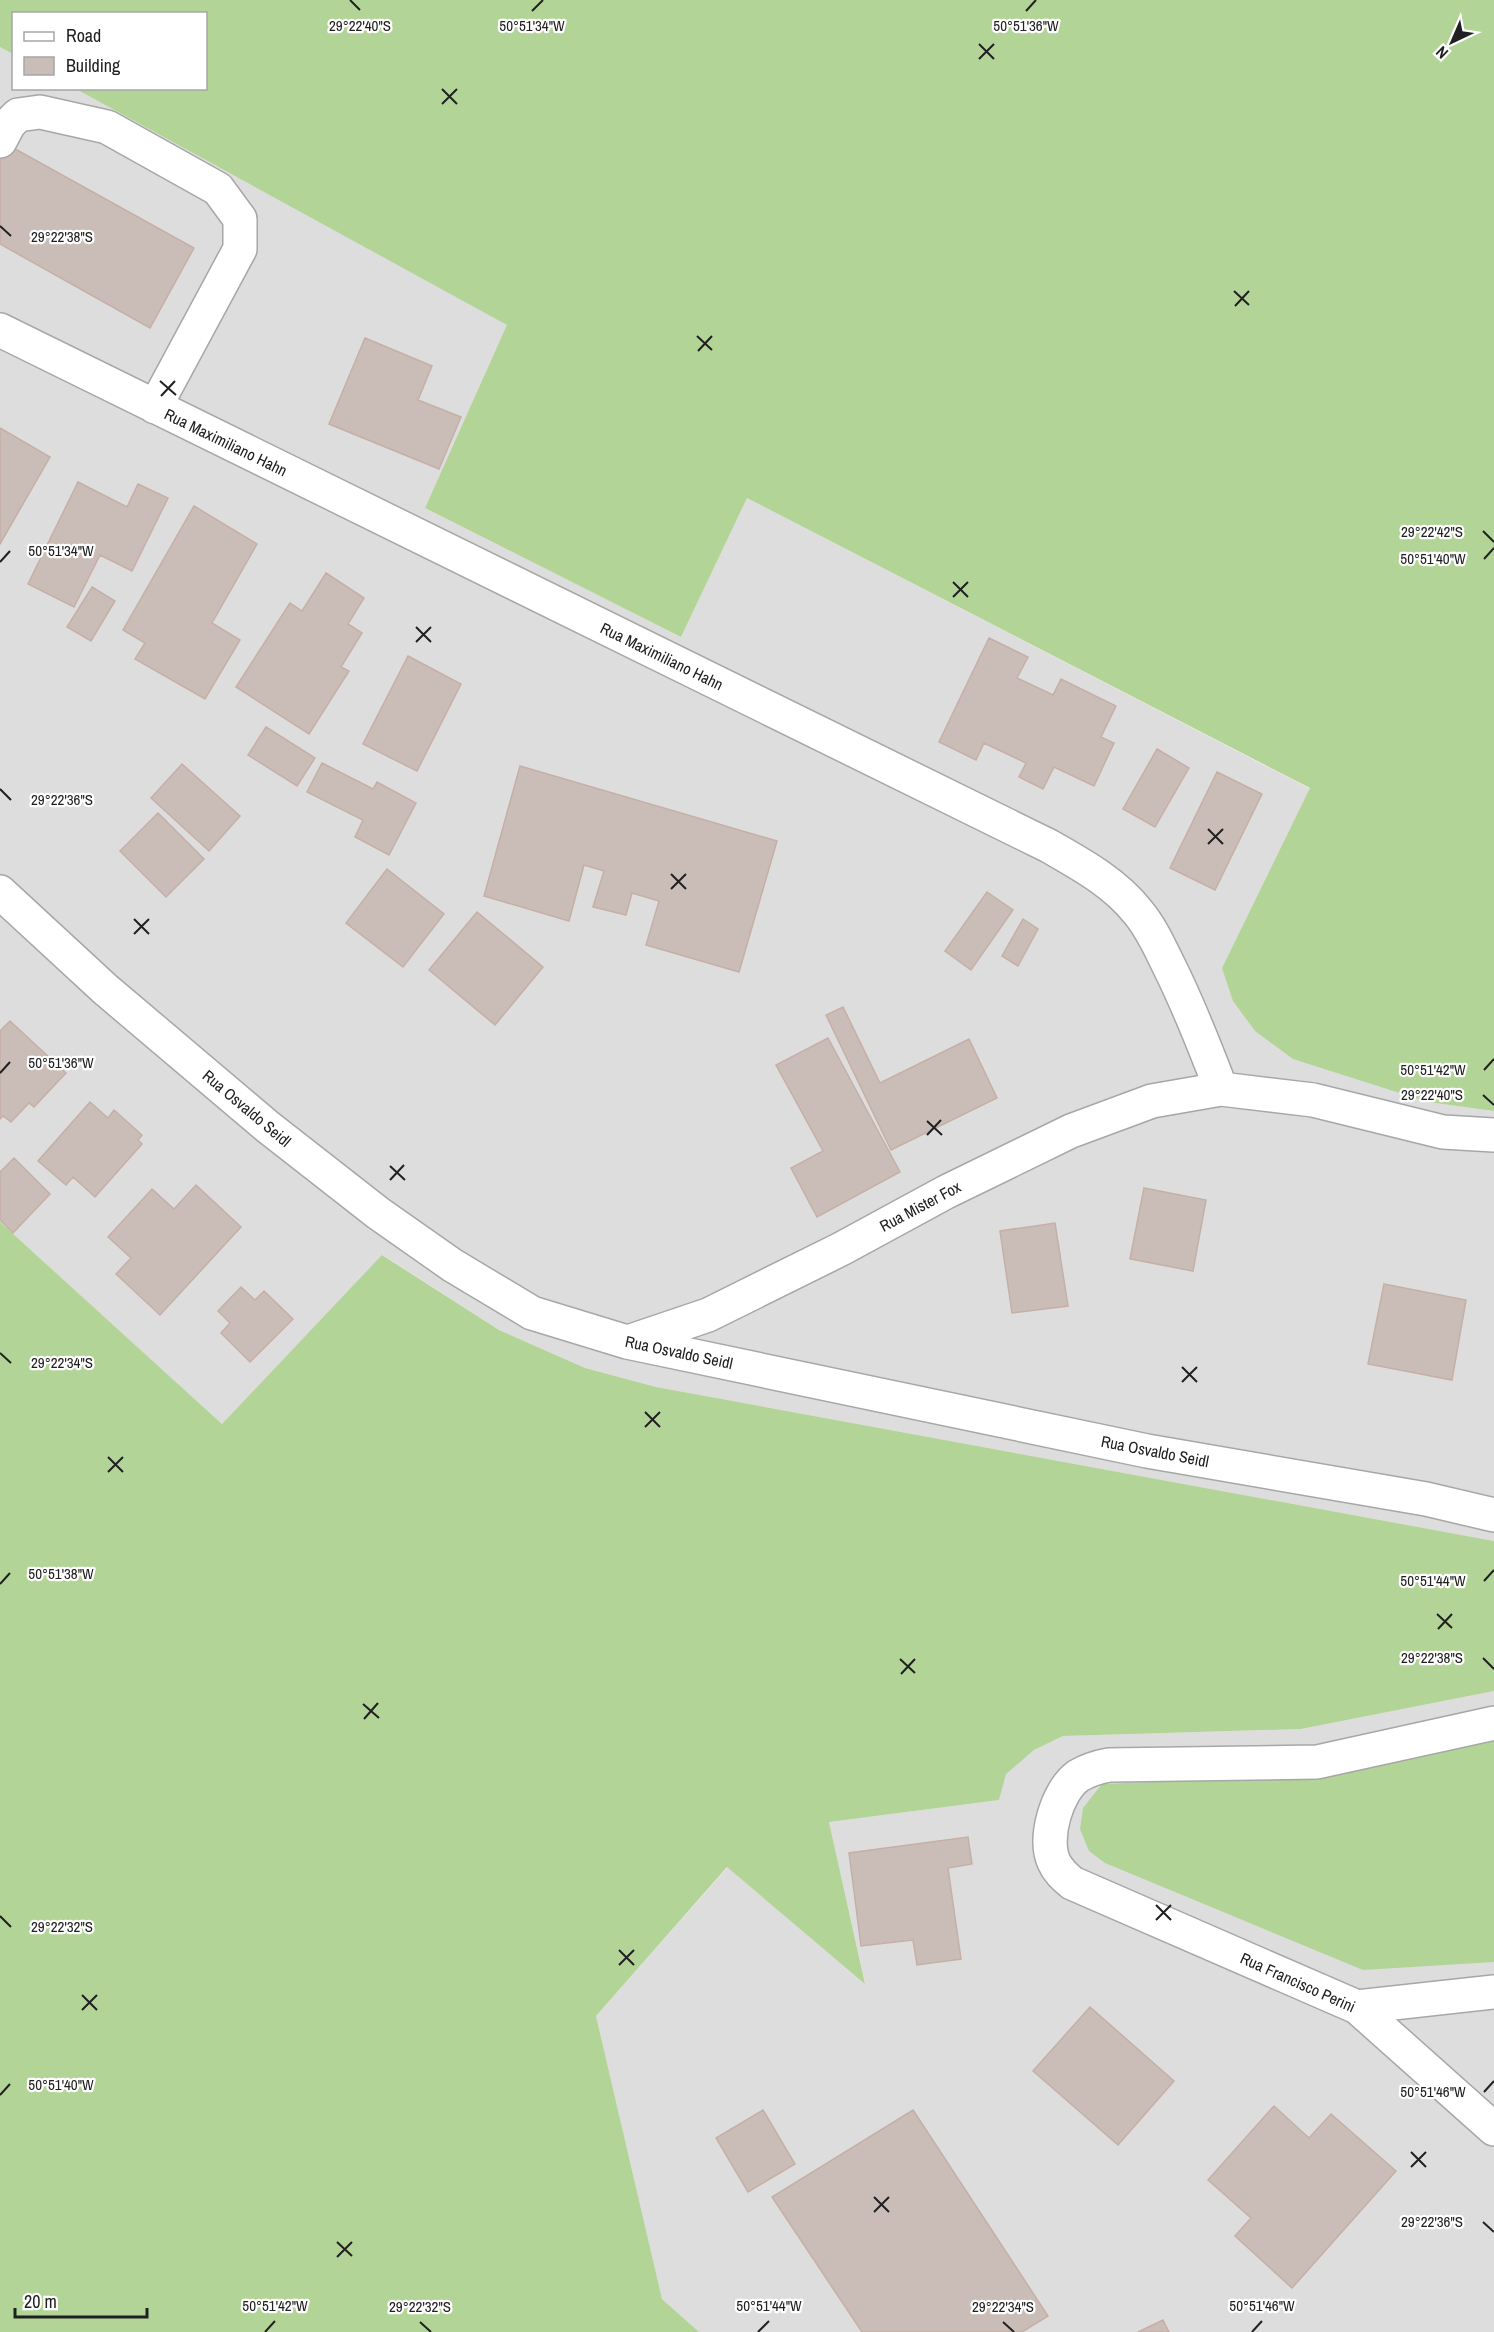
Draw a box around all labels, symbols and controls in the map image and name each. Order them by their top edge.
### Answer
legend [12,12,207,90]
north arrow [1422,12,1482,72]
text: 29°22'40"S [329,15,391,36]
text: 50°51'34"W [499,15,565,36]
text: 50°51'36"W [993,15,1059,36]
text: Road [66,23,101,48]
text: N [1431,42,1453,64]
text: Building [66,53,121,78]
text: 29°22'38"S [31,226,93,247]
street label: Rua Maximiliano Hahn [161,403,291,481]
text: 29°22'42"S [1401,521,1463,542]
text: 50°51'34"W [28,540,94,561]
text: 50°51'40"W [1400,548,1466,569]
street label: Rua Maximiliano Hahn [597,617,727,695]
text: 29°22'36"S [31,789,93,810]
text: 50°51'36"W [28,1052,94,1073]
text: 50°51'42"W [1400,1059,1466,1080]
street label: Rua Osvaldo Seidl [198,1064,296,1152]
text: 29°22'40"S [1401,1084,1463,1105]
street label: Rua Mister Fox [876,1175,965,1237]
street label: Rua Osvaldo Seidl [623,1330,735,1374]
text: 29°22'34"S [31,1352,93,1373]
street label: Rua Osvaldo Seidl [1099,1430,1211,1472]
text: 50°51'38"W [28,1563,94,1584]
text: 50°51'44"W [1400,1570,1466,1591]
text: 29°22'38"S [1401,1647,1463,1668]
text: 29°22'32"S [31,1916,93,1937]
street label: Rua Francisco Perini [1237,1947,1359,2017]
text: 50°51'40"W [28,2074,94,2095]
text: 50°51'46"W [1400,2081,1466,2102]
text: 29°22'36"S [1401,2211,1463,2232]
scale bar [15,2281,147,2319]
text: 20 m [24,2289,57,2314]
text: 50°51'42"W [242,2295,308,2316]
text: 50°51'44"W [736,2295,802,2316]
text: 50°51'46"W [1229,2295,1295,2316]
text: 29°22'32"S [389,2296,451,2317]
text: 29°22'34"S [972,2296,1034,2317]

